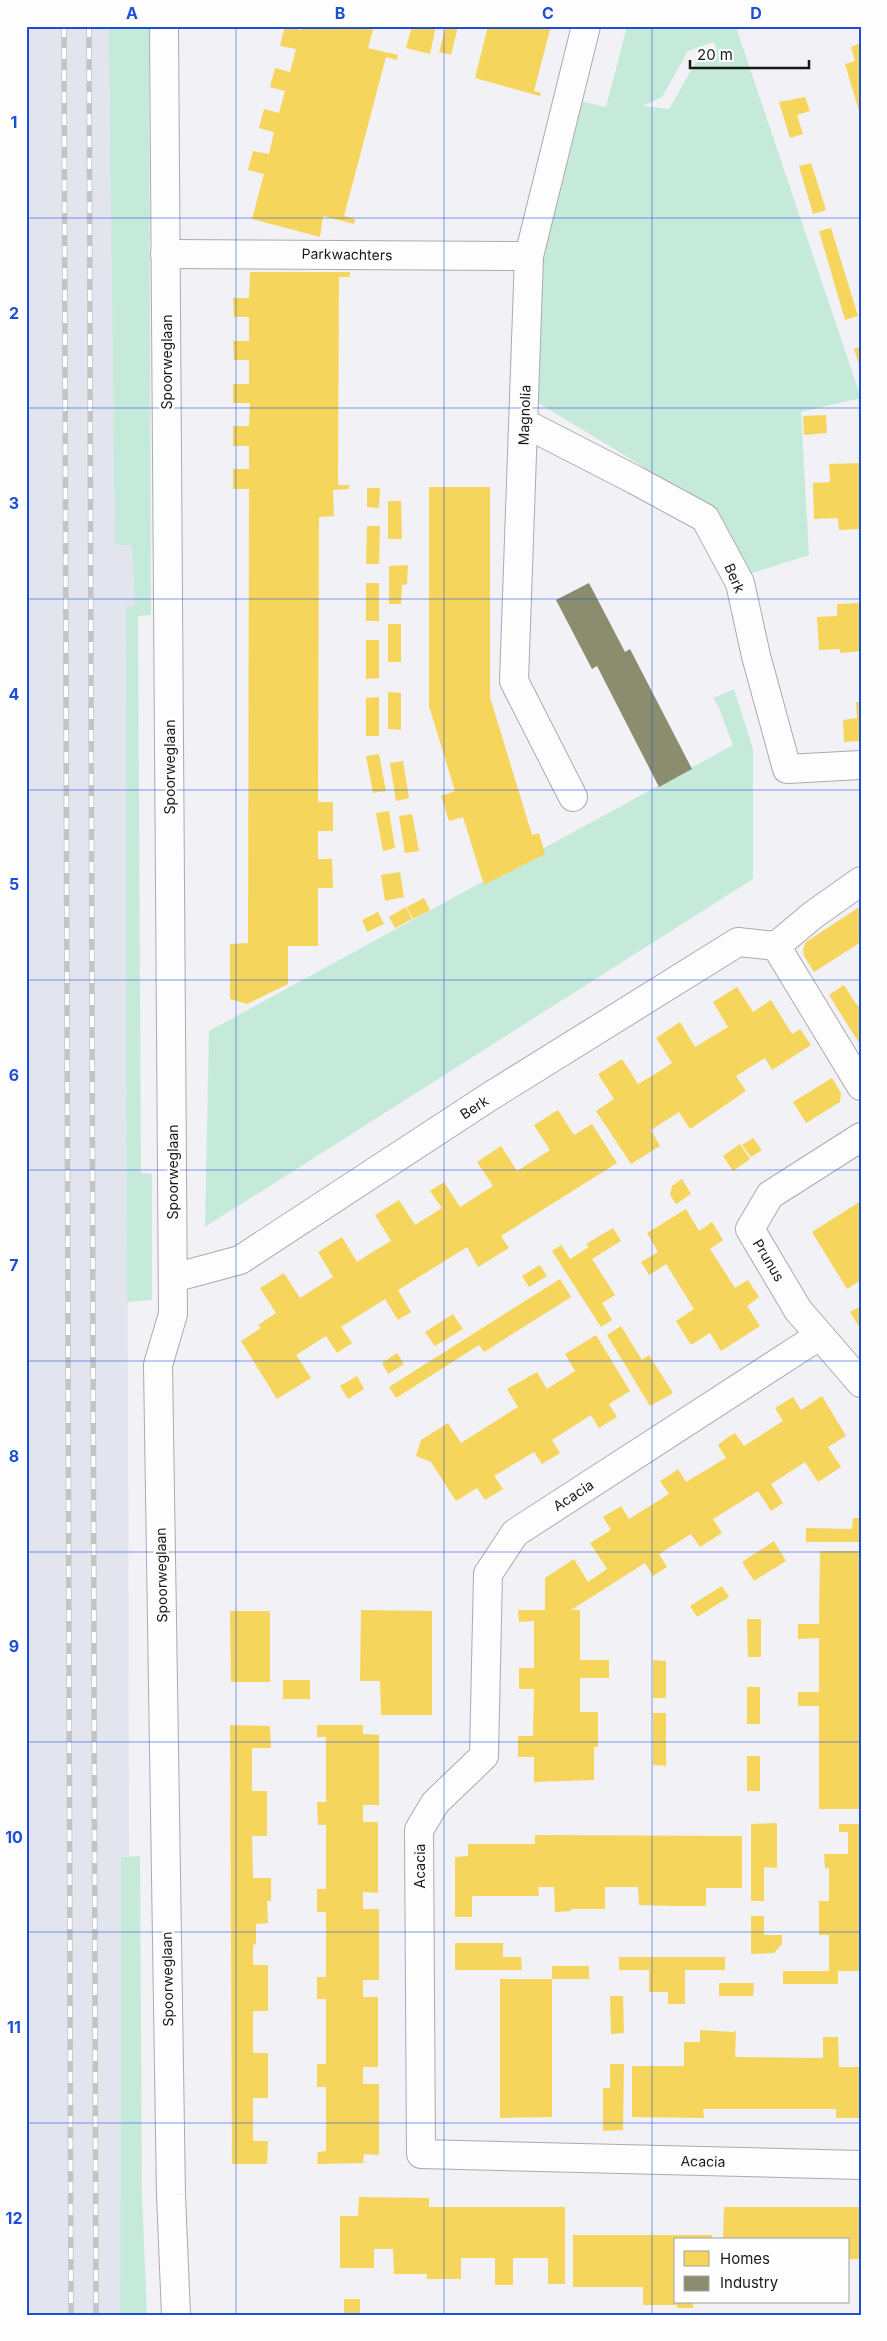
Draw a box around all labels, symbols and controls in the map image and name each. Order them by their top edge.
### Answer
text: A [126,3,138,23]
text: B [335,3,345,23]
text: C [542,3,554,23]
text: D [750,3,762,23]
scale bar [690,38,808,70]
text: 20 m [697,45,733,64]
text: 1 [11,112,17,132]
street label: Parkwachters [301,245,393,263]
text: 2 [9,303,19,323]
street label: Spoorweglaan [158,314,175,410]
street label: Magnolia [514,385,534,445]
text: 3 [9,493,19,513]
street label: Berk [721,561,749,596]
text: 4 [9,684,20,704]
street label: Spoorweglaan [161,719,178,815]
text: 5 [9,874,19,894]
text: 6 [9,1065,19,1085]
street label: Berk [457,1091,492,1122]
street label: Spoorweglaan [164,1124,181,1220]
street label: Prunus [750,1236,788,1284]
text: 7 [9,1255,19,1275]
text: 8 [9,1446,19,1466]
street label: Acacia [550,1476,596,1514]
street label: Spoorweglaan [152,1527,170,1623]
text: 9 [9,1636,19,1656]
text: 10 [5,1827,23,1847]
street label: Acacia [411,1844,428,1888]
street label: Spoorweglaan [158,1931,176,2027]
text: 11 [7,2017,21,2037]
street label: Acacia [680,2152,726,2170]
text: 12 [6,2208,22,2228]
legend [674,2238,850,2304]
text: Homes [720,2249,770,2268]
text: Industry [720,2273,779,2292]

